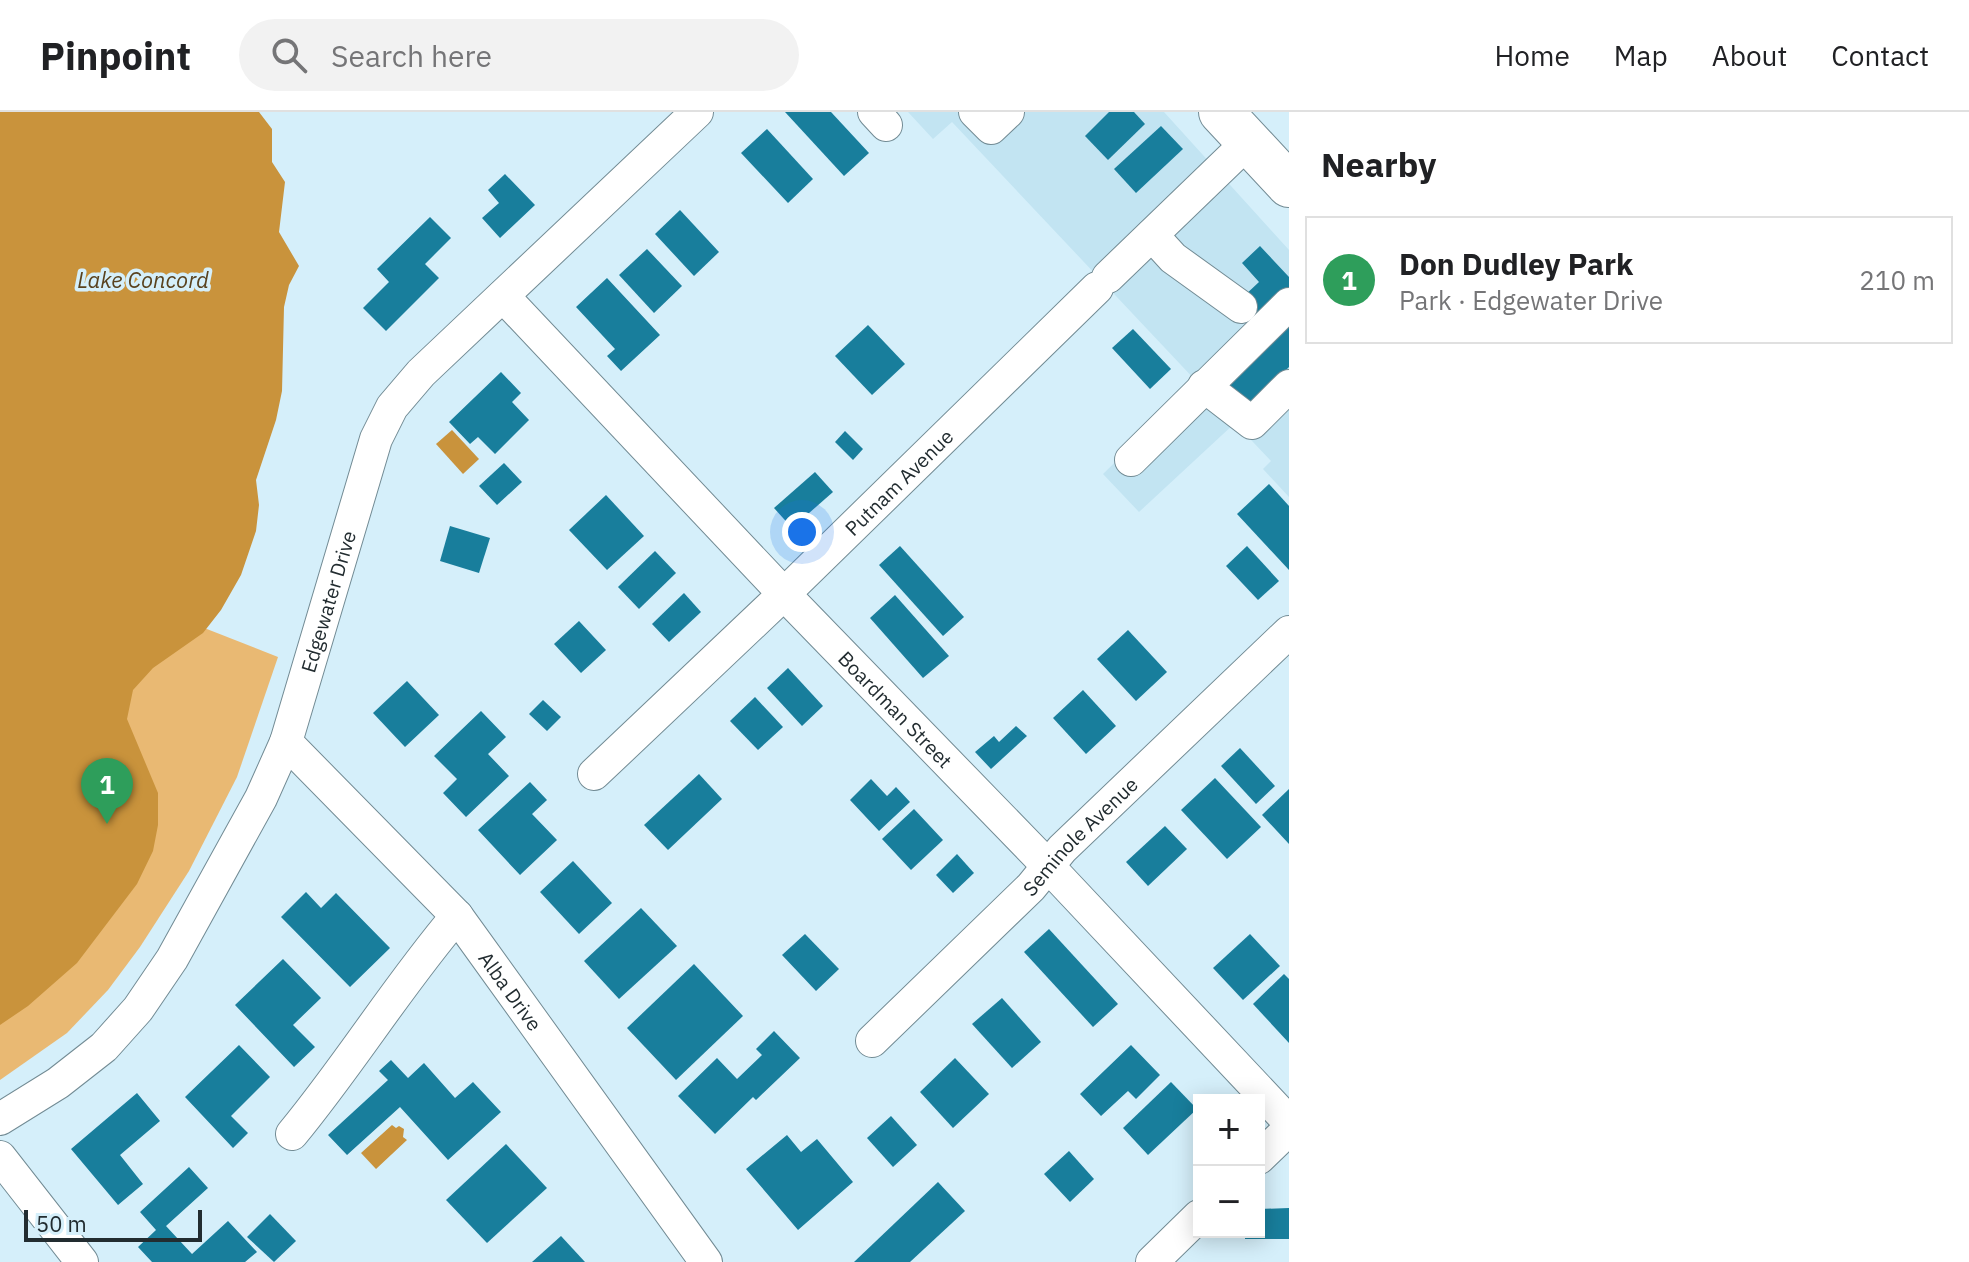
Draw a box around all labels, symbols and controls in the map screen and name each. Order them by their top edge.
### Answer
search box [239,19,799,91]
text: Pinpoint [40,31,191,80]
icon: search [267,33,311,77]
text: Search here [331,36,492,75]
text: Home [1494,37,1570,74]
text: Map [1614,37,1668,74]
text: About [1712,37,1787,74]
text: Contact [1831,37,1929,74]
text: Nearby [1321,142,1436,186]
text: Don Dudley Park [1399,244,1633,283]
text: 1 [1341,263,1357,297]
text: 210 m [1859,263,1935,297]
water label: Lake Concord [77,265,209,294]
text: Park · Edgewater Drive [1399,283,1663,317]
street label: Putnam Avenue [839,423,959,541]
your location [782,512,822,552]
street label: Edgewater Drive [294,527,362,676]
street label: Boardman Street [833,645,959,773]
pin: 1 [81,758,133,824]
street label: Seminole Avenue [1016,771,1143,902]
street label: Alba Drive [473,946,549,1036]
map controls [1193,1094,1265,1238]
button: + [1193,1094,1265,1166]
button: − [1193,1166,1265,1238]
scale bar [24,1206,202,1242]
text: 50 m [36,1209,87,1238]

